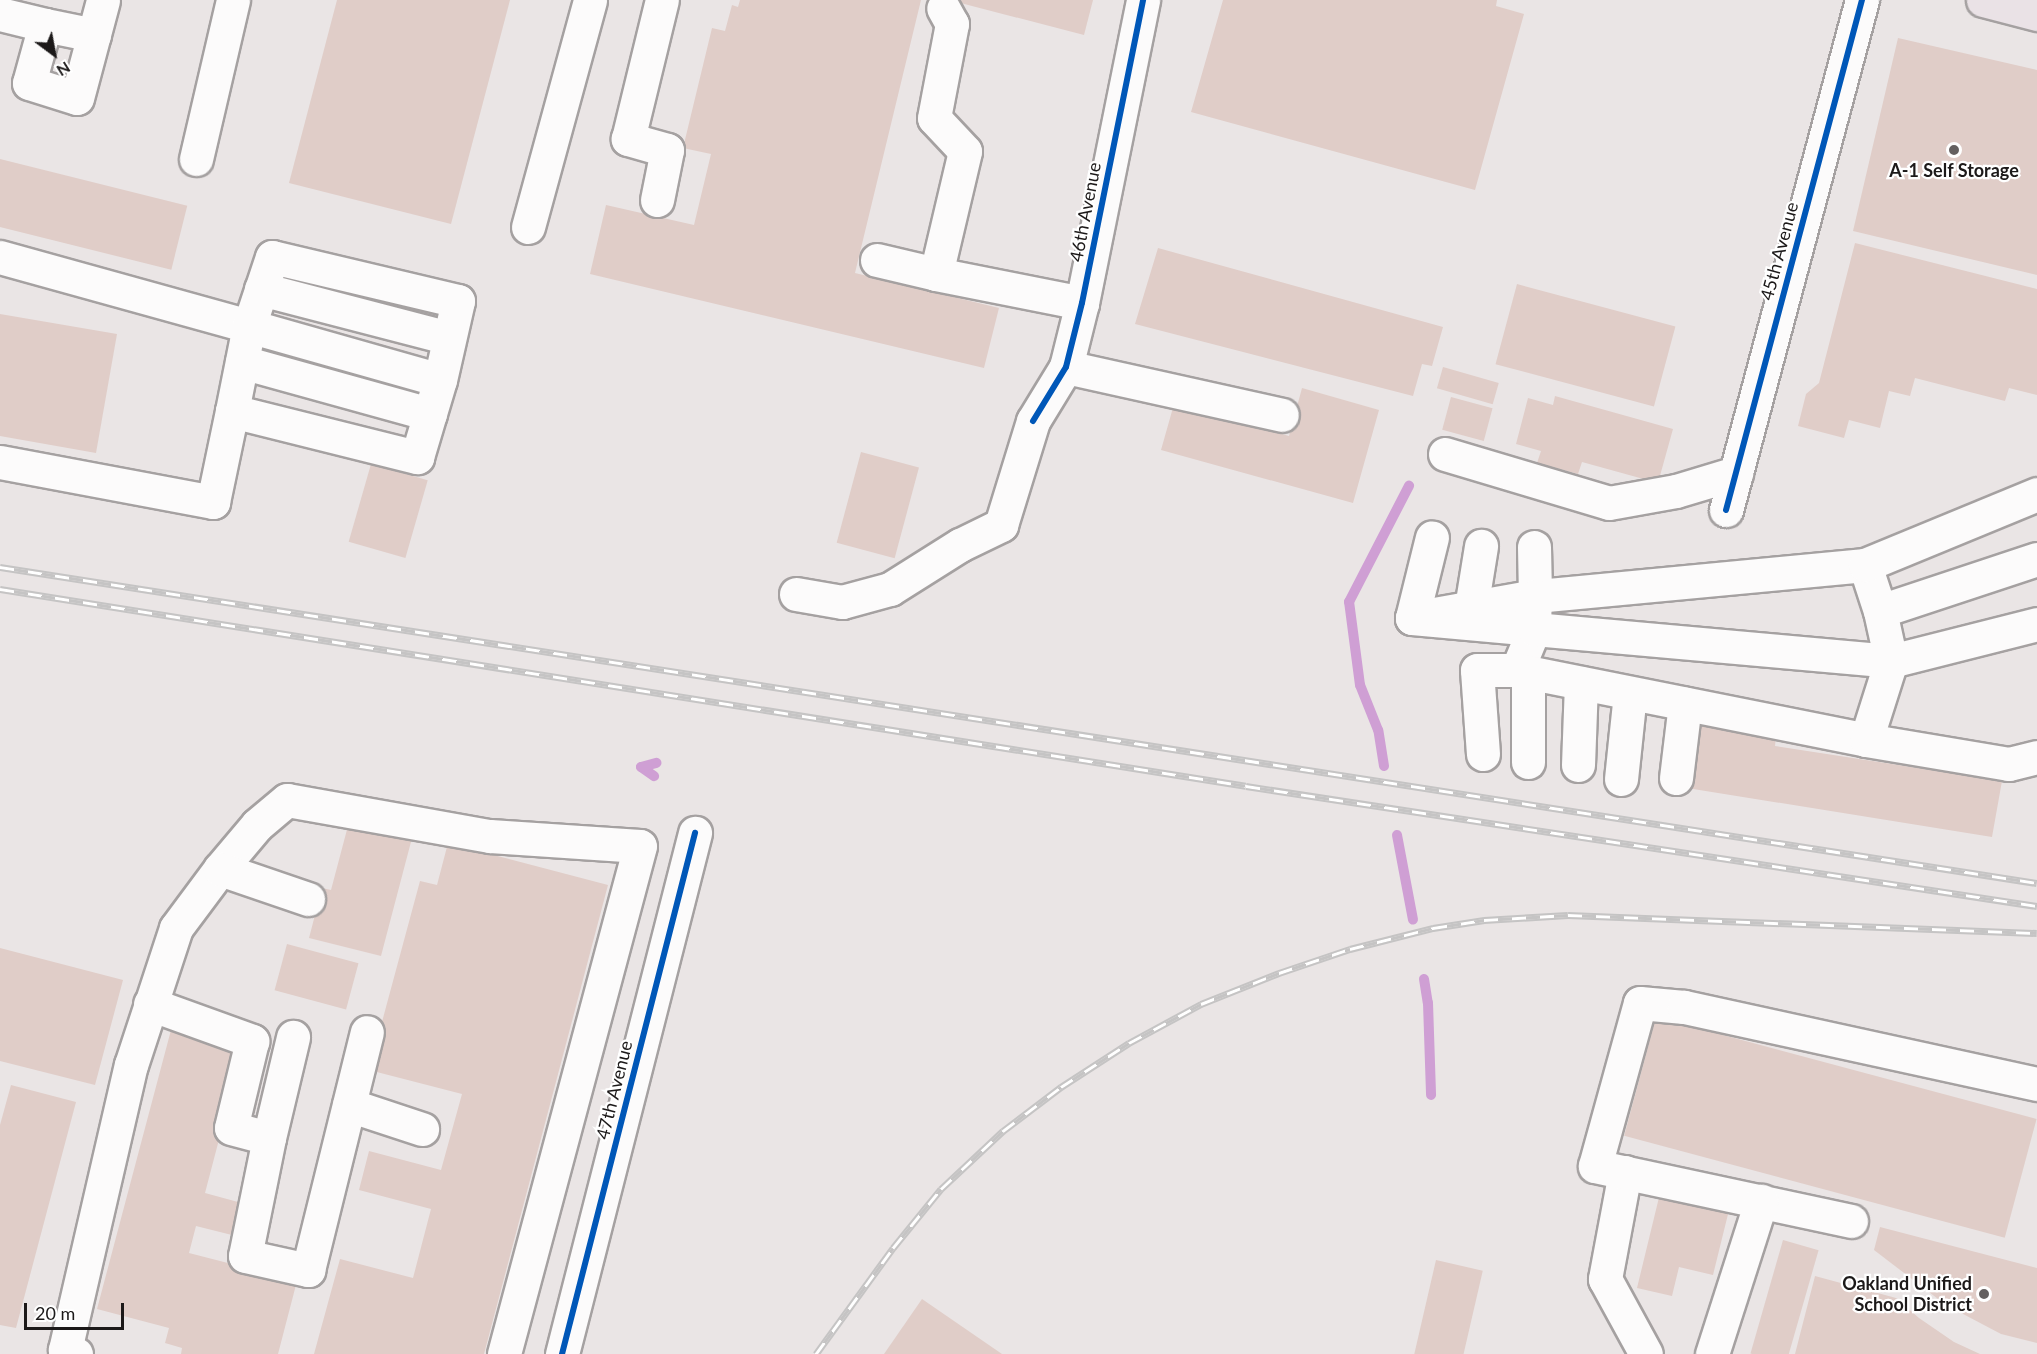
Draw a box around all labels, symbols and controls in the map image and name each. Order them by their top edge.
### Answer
north arrow [24,24,84,84]
text: N [54,58,74,81]
marker: A-1 Self Storage [1947,143,1961,157]
place label: A-1 Self Storage [1889,159,2019,181]
street label: 46th Avenue [1065,160,1105,264]
street label: 45th Avenue [1755,199,1803,303]
street label: 47th Avenue [591,1038,637,1142]
place label: Oakland Unified School District [1842,1273,1972,1316]
marker: Oakland Unified School District [1977,1287,1991,1301]
scale bar [27,1291,128,1329]
text: 20 m [35,1302,75,1324]

